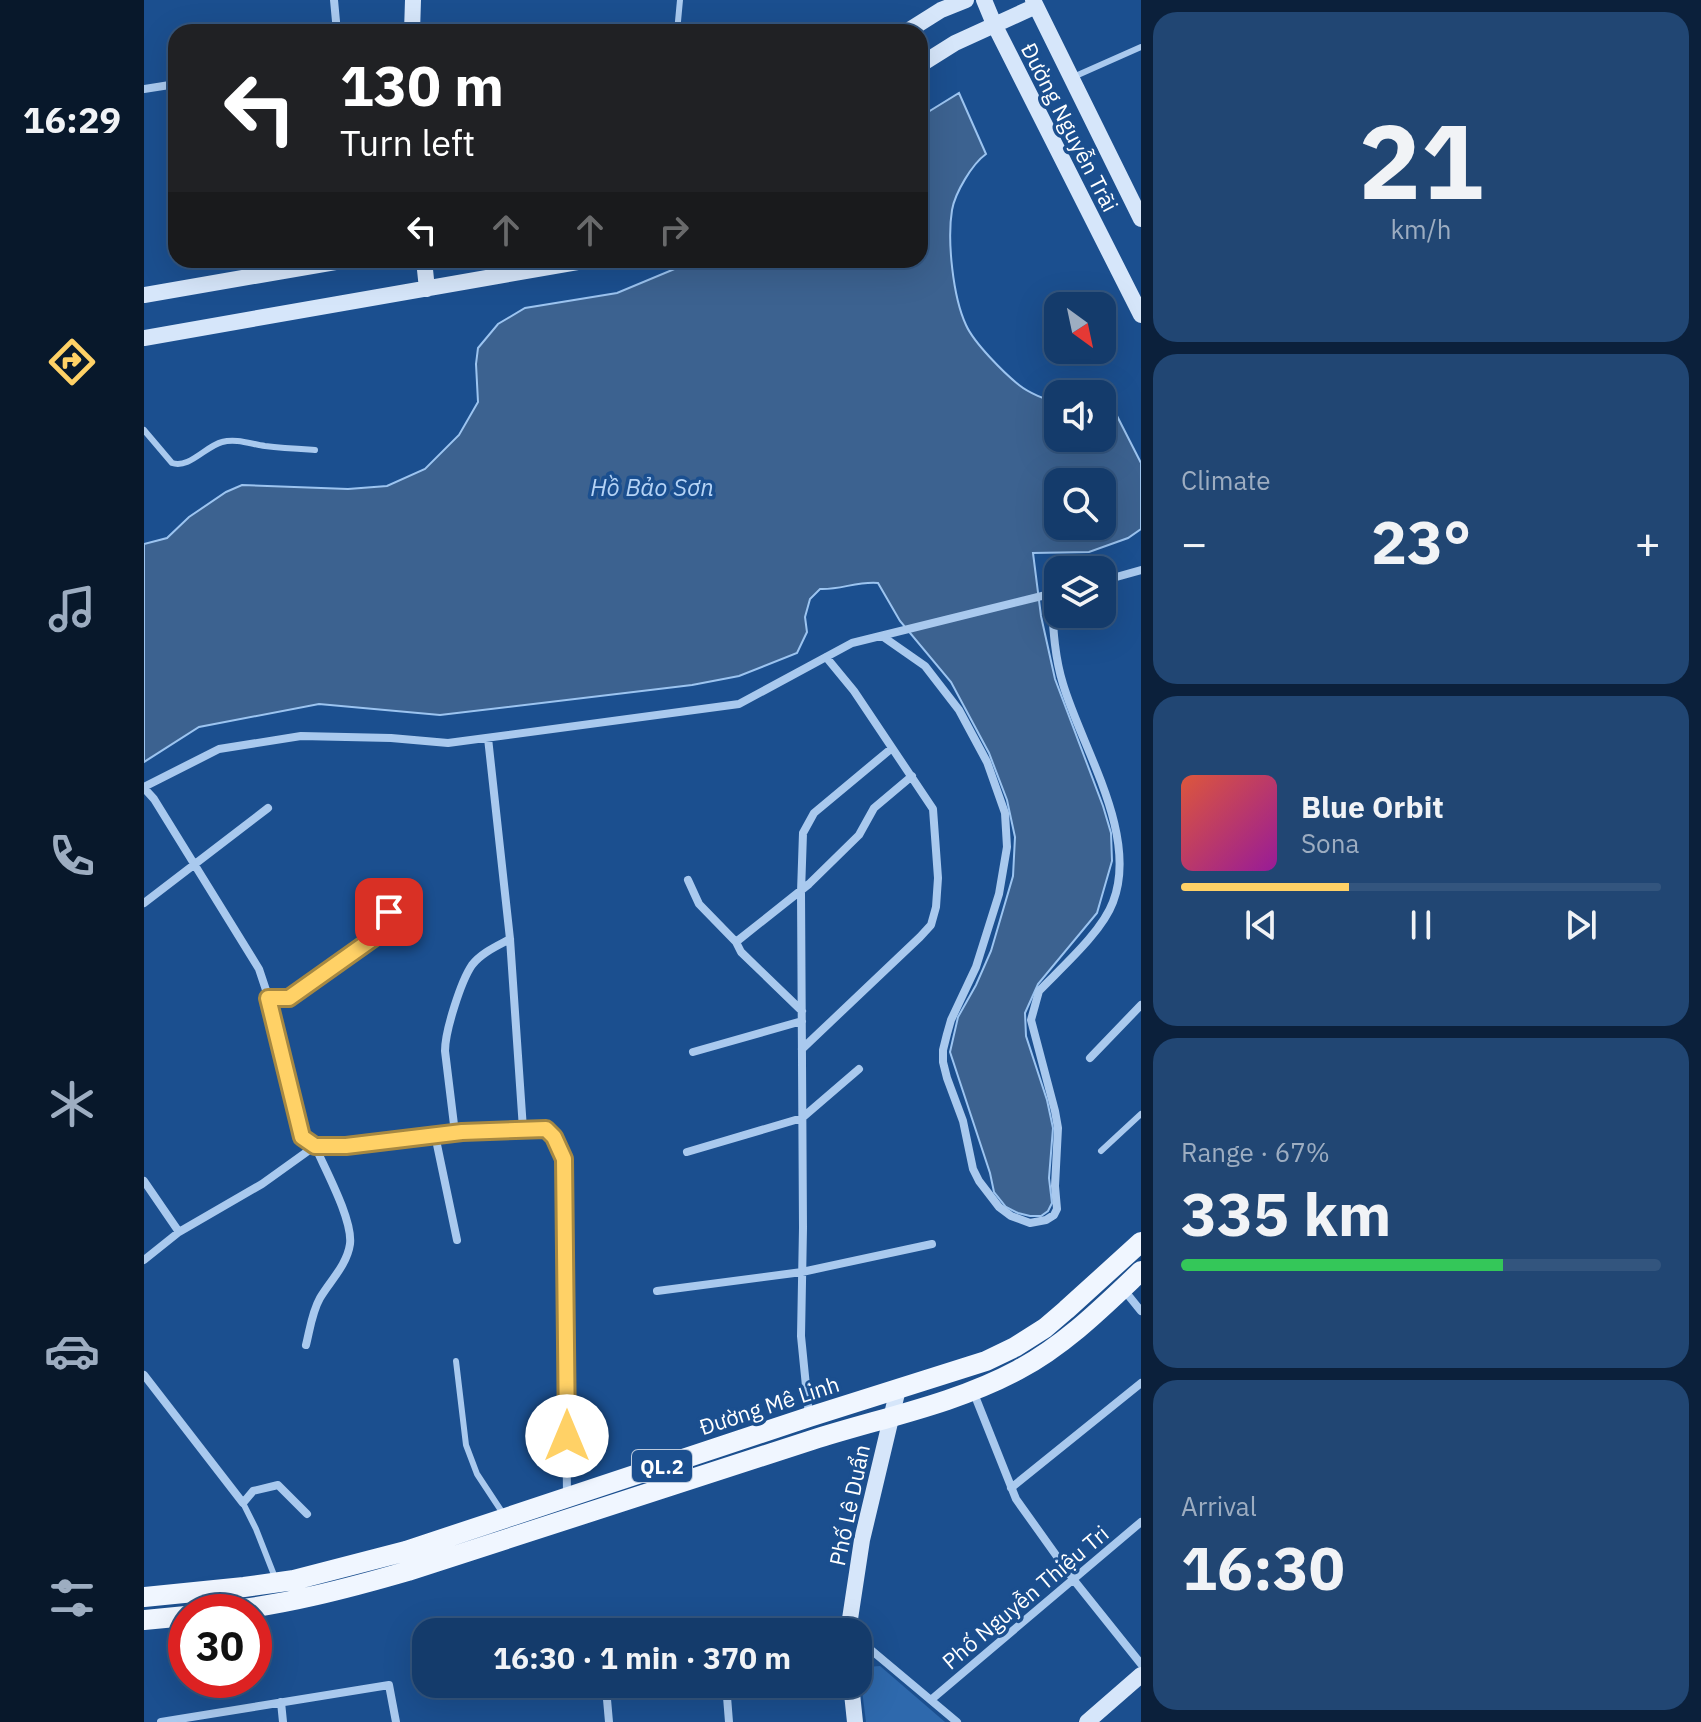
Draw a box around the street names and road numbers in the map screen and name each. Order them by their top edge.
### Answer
street label: Đường Nguyễn Trãi [1015,38,1125,216]
street label: Đường Mê Linh [695,1369,843,1441]
street label: Phố Lê Duẩn [822,1442,876,1568]
road number: QL.2 [632,1450,692,1482]
street label: Phố Nguyễn Thiệu Tri [936,1519,1114,1675]

